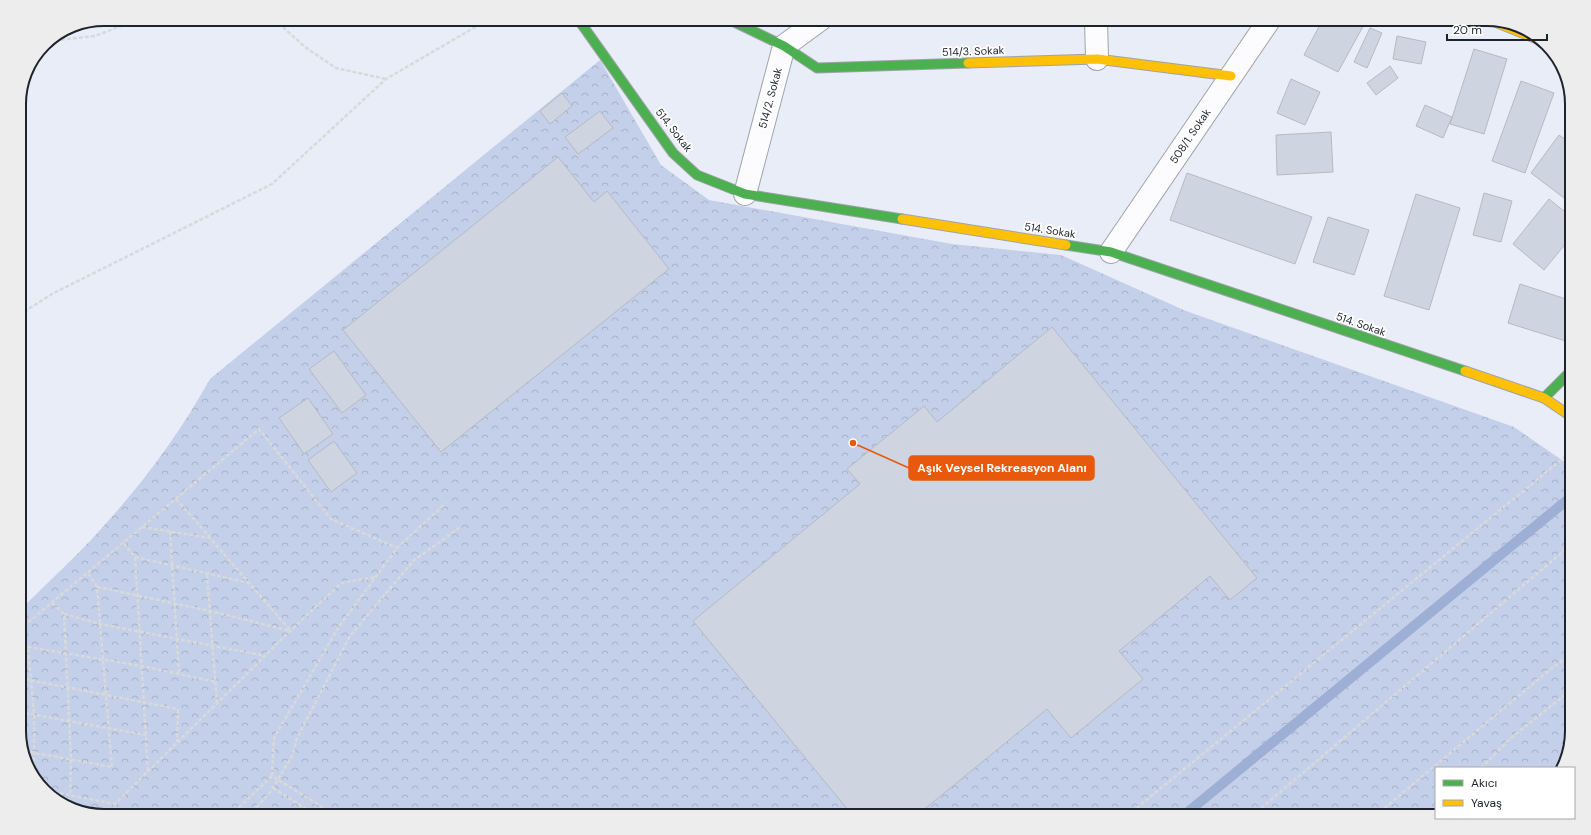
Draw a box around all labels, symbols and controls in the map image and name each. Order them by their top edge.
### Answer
scale bar [1447,16,1547,42]
text: 20 m [1453,22,1482,38]
street label: 514/3. Sokak [942,43,1005,59]
street label: 514/2. Sokak [755,66,785,130]
street label: 514. Sokak [653,105,696,155]
street label: 508/1. Sokak [1166,105,1214,166]
street label: 514. Sokak [1023,219,1077,241]
street label: 514. Sokak [1334,309,1388,339]
callout: Aşık Veysel Rekreasyon Alanı [909,456,1094,480]
text: Aşık Veysel Rekreasyon Alanı [917,460,1087,476]
legend [1435,767,1575,819]
text: Akıcı [1471,775,1497,791]
text: Yavaş [1471,795,1502,811]

